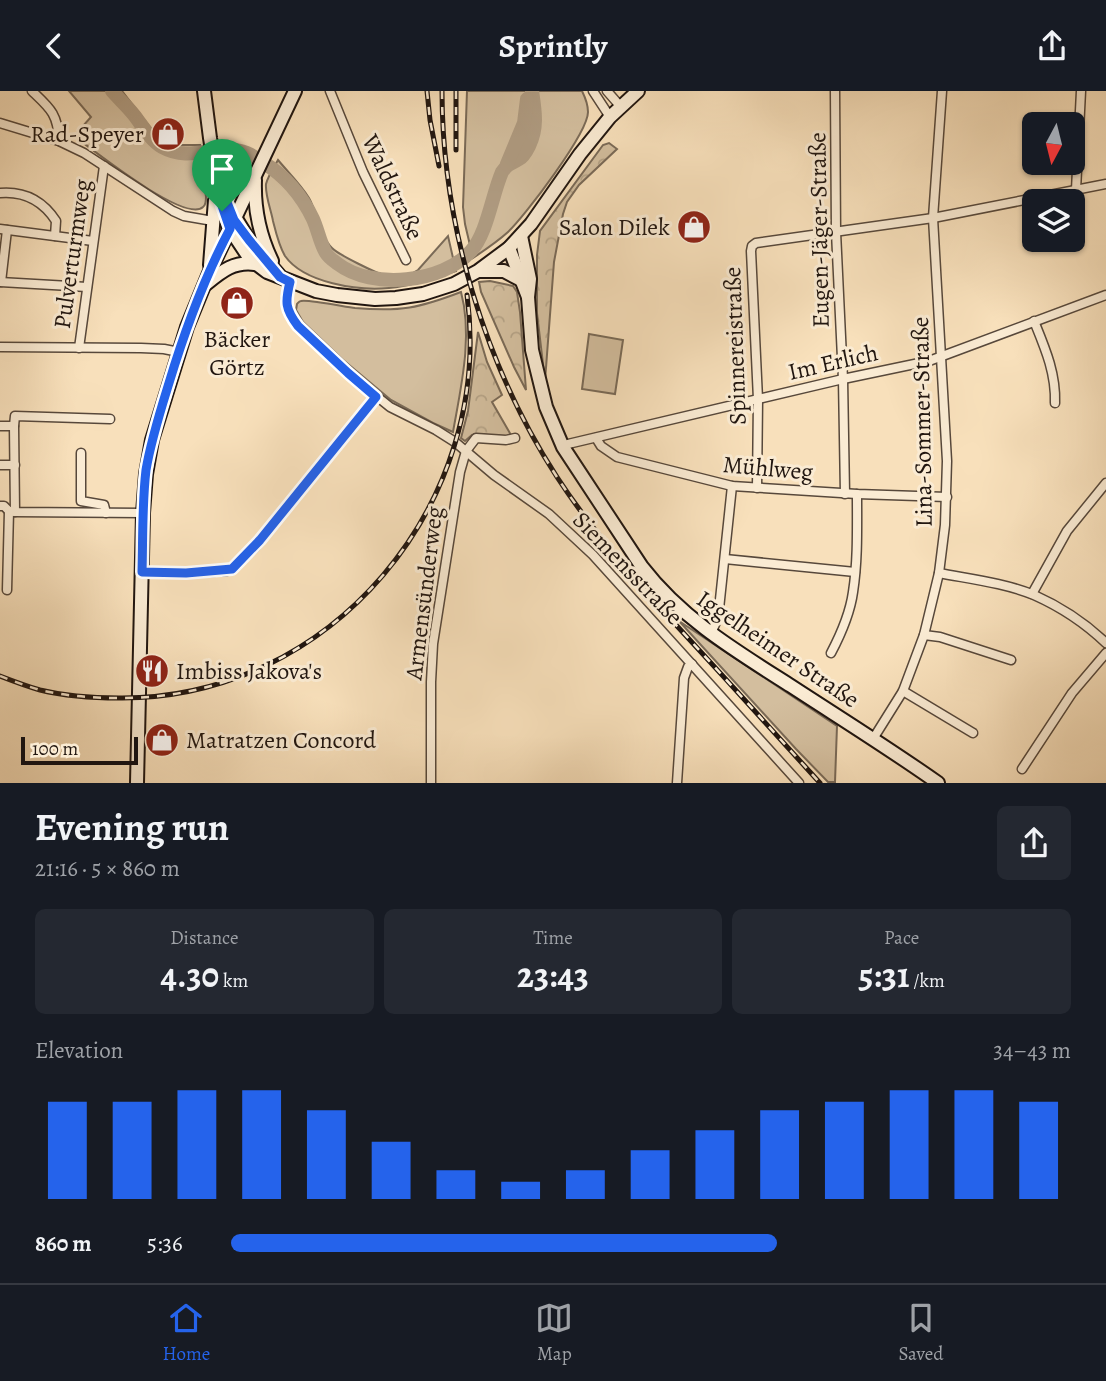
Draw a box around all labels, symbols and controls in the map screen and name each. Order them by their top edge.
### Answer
text: Sprintly [499,24,607,68]
icon: back [35,27,73,65]
icon: share [1033,27,1071,65]
north arrow [1022,112,1085,175]
map controls [1022,112,1085,252]
shop icon: Rad-Speyer [149,115,187,153]
place label: Rad-Speyer [30,118,144,150]
street label: Waldstraße [354,128,431,245]
street label: Eugen-Jäger-Straße [801,132,837,328]
pin [192,139,252,211]
icon: arrive [203,150,241,188]
street label: Pulverturmweg [46,177,98,331]
button: layers [1022,189,1085,252]
shop icon: Salon Dilek [675,208,713,246]
place label: Salon Dilek [559,211,670,243]
street label: Spinnereistraße [716,266,754,426]
shop icon: Bäcker Görtz [218,284,256,322]
street label: Lina-Sommer-Straße [904,316,940,528]
place label: Bäcker Görtz [203,323,271,383]
street label: Im Erlich [785,336,881,388]
street label: Mühlweg [721,448,815,488]
street label: Armensünderweg [397,504,451,683]
street label: Siemensstraße [566,504,690,632]
street label: Iggelheimer Straße [690,583,866,715]
restaurant icon: Imbiss Jakova's [133,652,171,690]
place label: Imbiss Jakova's [176,655,322,687]
shop icon: Matratzen Concord [143,721,181,759]
place label: Matratzen Concord [186,724,376,756]
scale bar [21,733,138,765]
text: 100 m [32,736,78,762]
text: Evening run [35,801,229,853]
button: share [997,806,1071,880]
text: 21:16 · 5 × 860 m [35,853,180,884]
text: Distance [170,925,238,951]
text: Time [533,925,573,951]
text: Pace [884,925,919,951]
text: 4.30 [160,951,219,999]
text: 23:43 [517,951,589,999]
text: 5:31 [859,951,909,999]
text: km [219,968,248,994]
text: /km [909,968,945,994]
text: Elevation [35,1035,123,1066]
text: 34–43 m [993,1035,1071,1066]
text: 860 m [35,1228,92,1259]
text: 5:36 [147,1228,183,1259]
tab: Home [163,1299,210,1367]
tab: Map [535,1299,573,1367]
tab: Saved [898,1299,943,1367]

